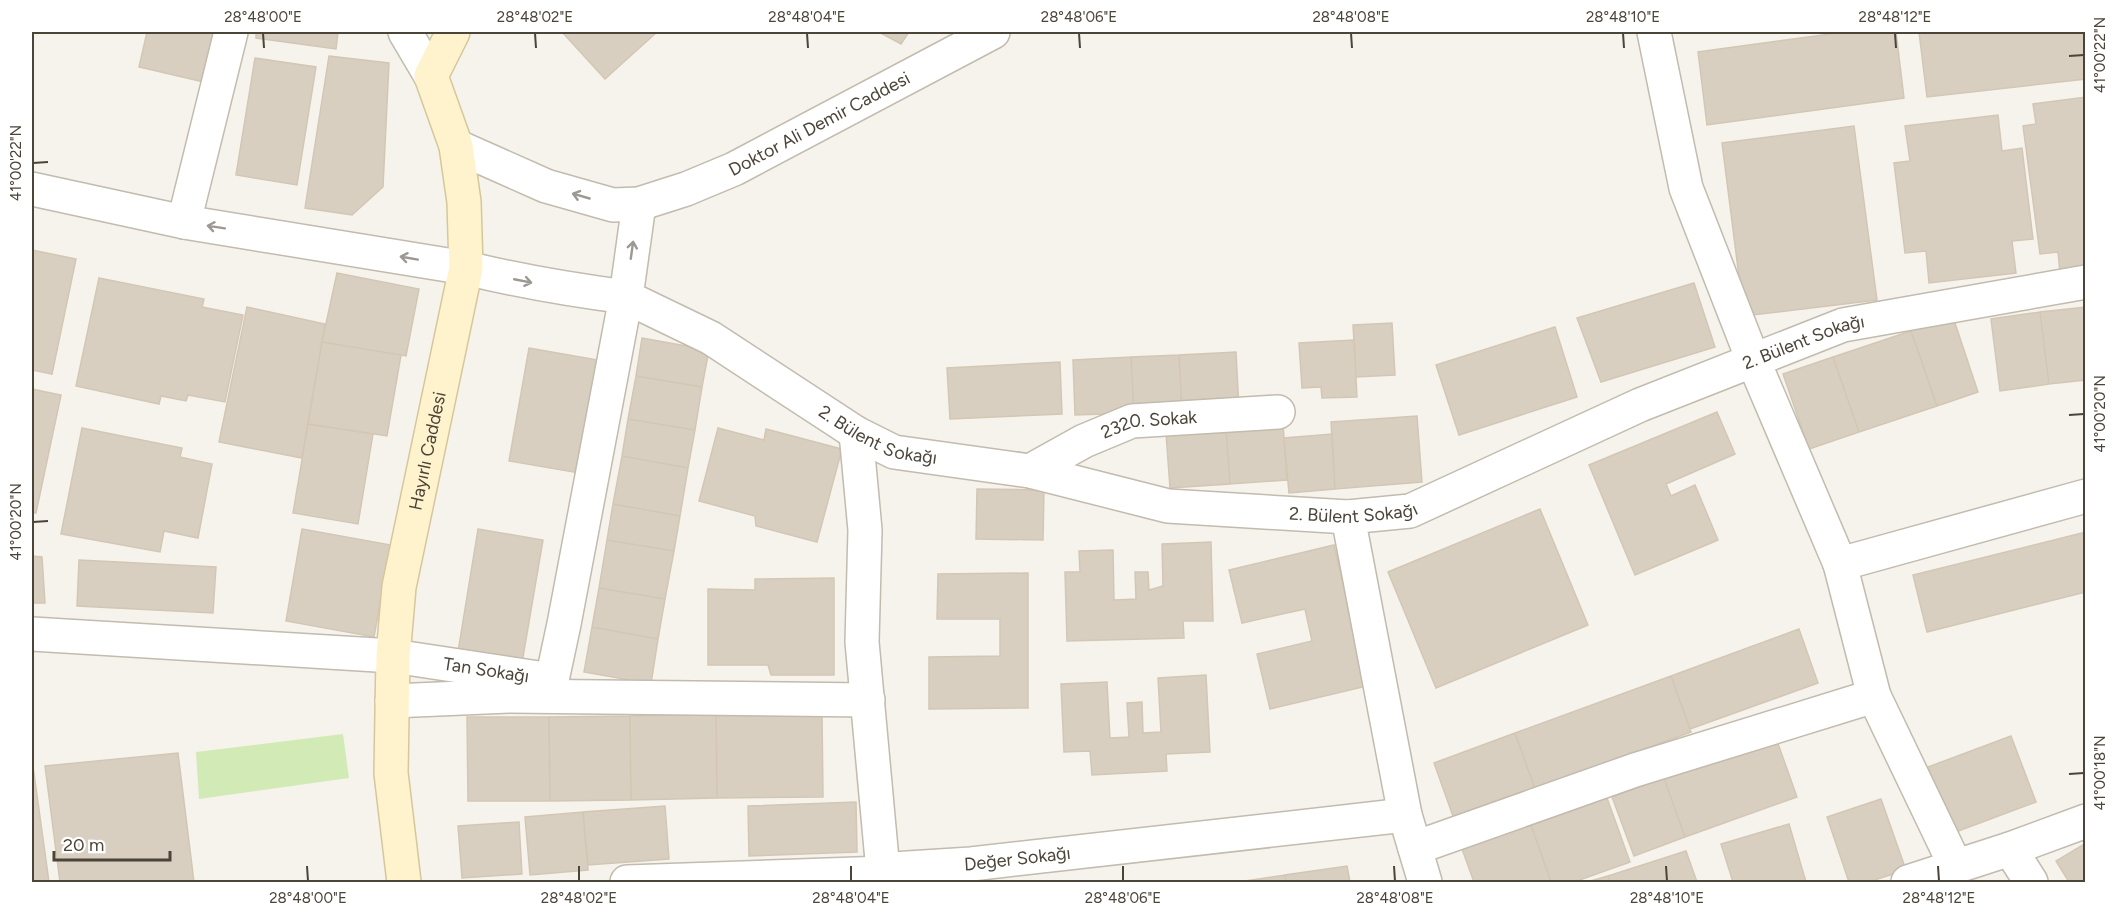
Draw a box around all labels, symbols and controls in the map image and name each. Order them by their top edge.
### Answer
text: 28°48'00"E [224,8,302,26]
text: 28°48'02"E [497,8,573,26]
text: 28°48'04"E [768,8,846,26]
text: 28°48'06"E [1041,8,1117,26]
text: 28°48'08"E [1312,8,1390,26]
text: 28°48'10"E [1586,8,1660,26]
text: 28°48'12"E [1859,8,1931,26]
text: 41°00'22"N [2091,17,2109,93]
street label: Doktor Ali Demir Caddesi [725,67,914,181]
text: 41°00'22"N [7,125,25,201]
one-way arrow [572,190,591,202]
one-way arrow [207,222,226,233]
one-way arrow [627,241,638,260]
one-way arrow [399,253,419,264]
one-way arrow [513,276,533,287]
street label: 2. Bülent Sokağı [1740,310,1866,374]
text: 41°00'20"N [2091,375,2109,453]
street label: Hayırlı Caddesi [404,390,451,512]
street label: 2. Bülent Sokağı [814,401,939,469]
street label: 2320. Sokak [1098,406,1198,444]
text: 41°00'20"N [7,483,25,561]
street label: 2. Bülent Sokağı [1288,498,1421,528]
street label: Tan Sokağı [442,653,531,687]
text: 41°00'18"N [2091,735,2109,811]
scale bar [54,824,170,862]
text: 20 m [63,834,104,856]
street label: Değer Sokağı [963,842,1072,875]
text: 28°48'00"E [269,889,347,907]
text: 28°48'02"E [541,889,617,907]
text: 28°48'04"E [812,889,890,907]
text: 28°48'06"E [1085,889,1161,907]
text: 28°48'08"E [1356,889,1434,907]
text: 28°48'10"E [1630,889,1704,907]
text: 28°48'12"E [1903,889,1975,907]

